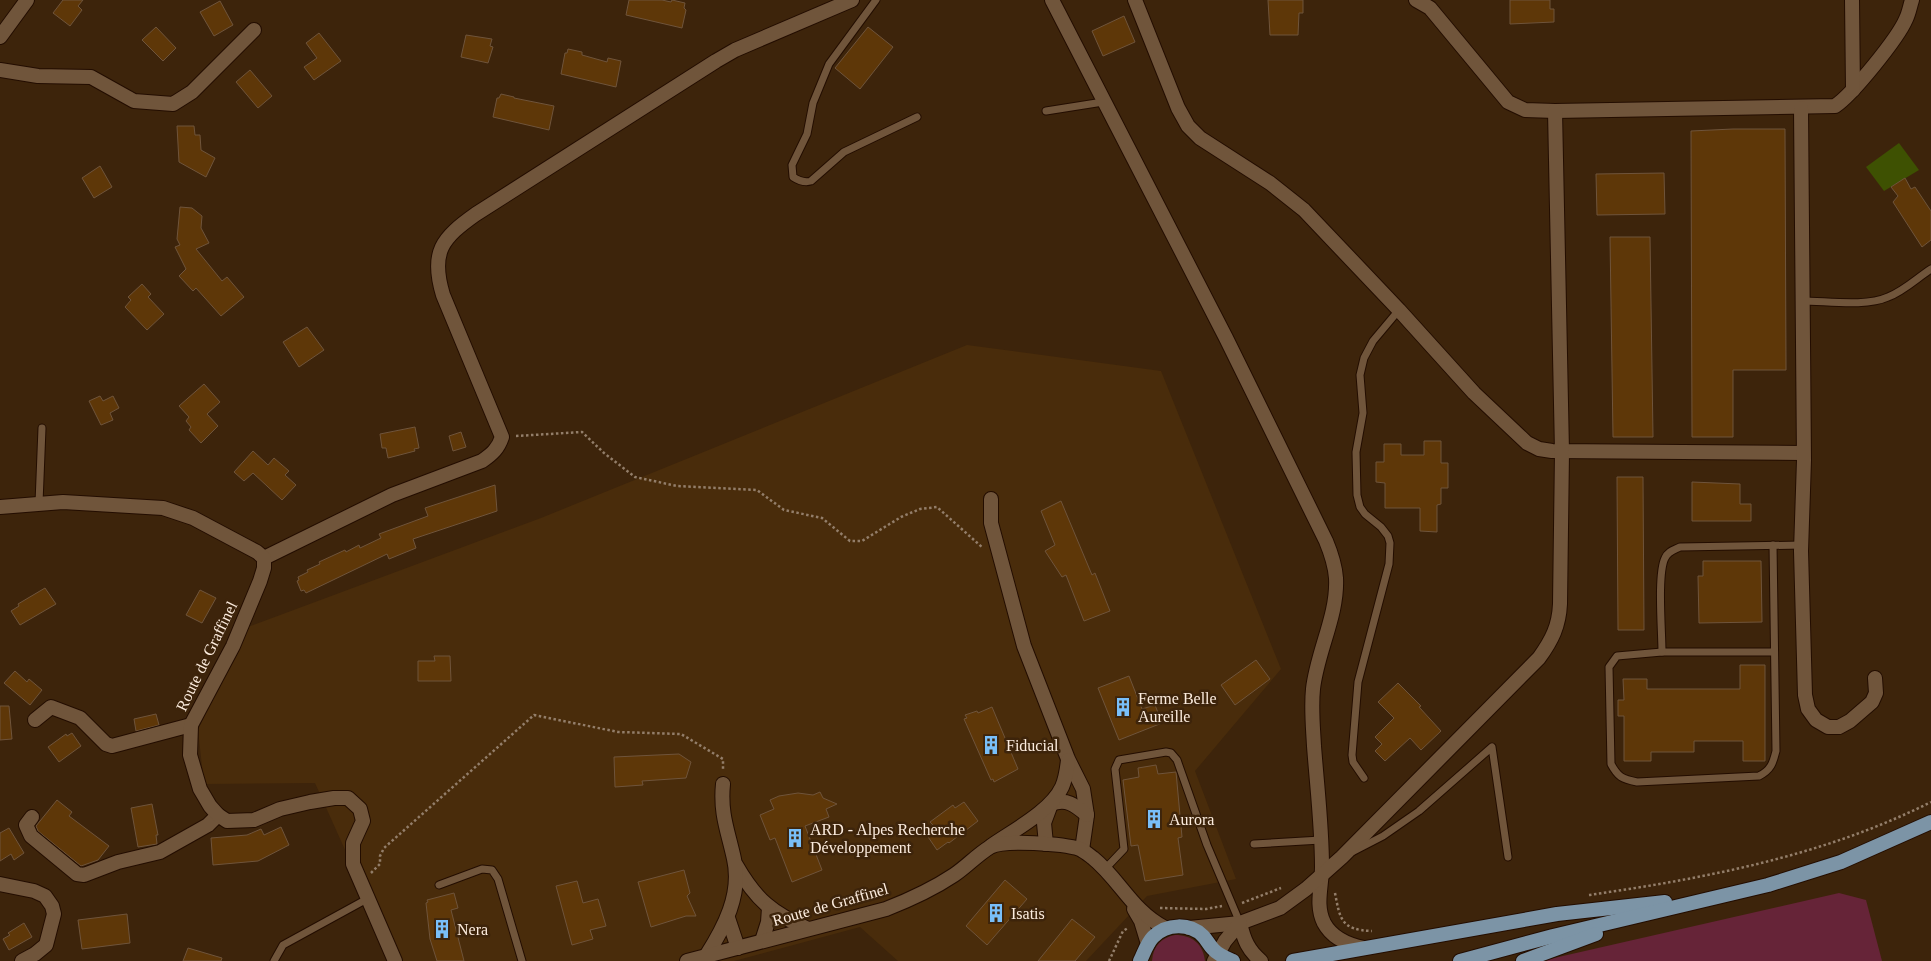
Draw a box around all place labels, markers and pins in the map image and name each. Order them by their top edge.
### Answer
place label: Ferme Belle Aureille [1138,690,1217,725]
building icon: Ferme Belle Aureille [1112,696,1134,718]
building icon: Fiducial [980,734,1002,756]
place label: Fiducial [1006,737,1059,754]
building icon: Aurora [1143,808,1165,830]
place label: Aurora [1169,811,1214,828]
place label: ARD - Alpes Recherche Développement [810,821,965,857]
building icon: ARD - Alpes Recherche Développement [784,827,806,849]
building icon: Isatis [985,902,1007,924]
place label: Isatis [1011,905,1045,922]
building icon: Nera [431,918,453,940]
place label: Nera [457,921,488,938]

